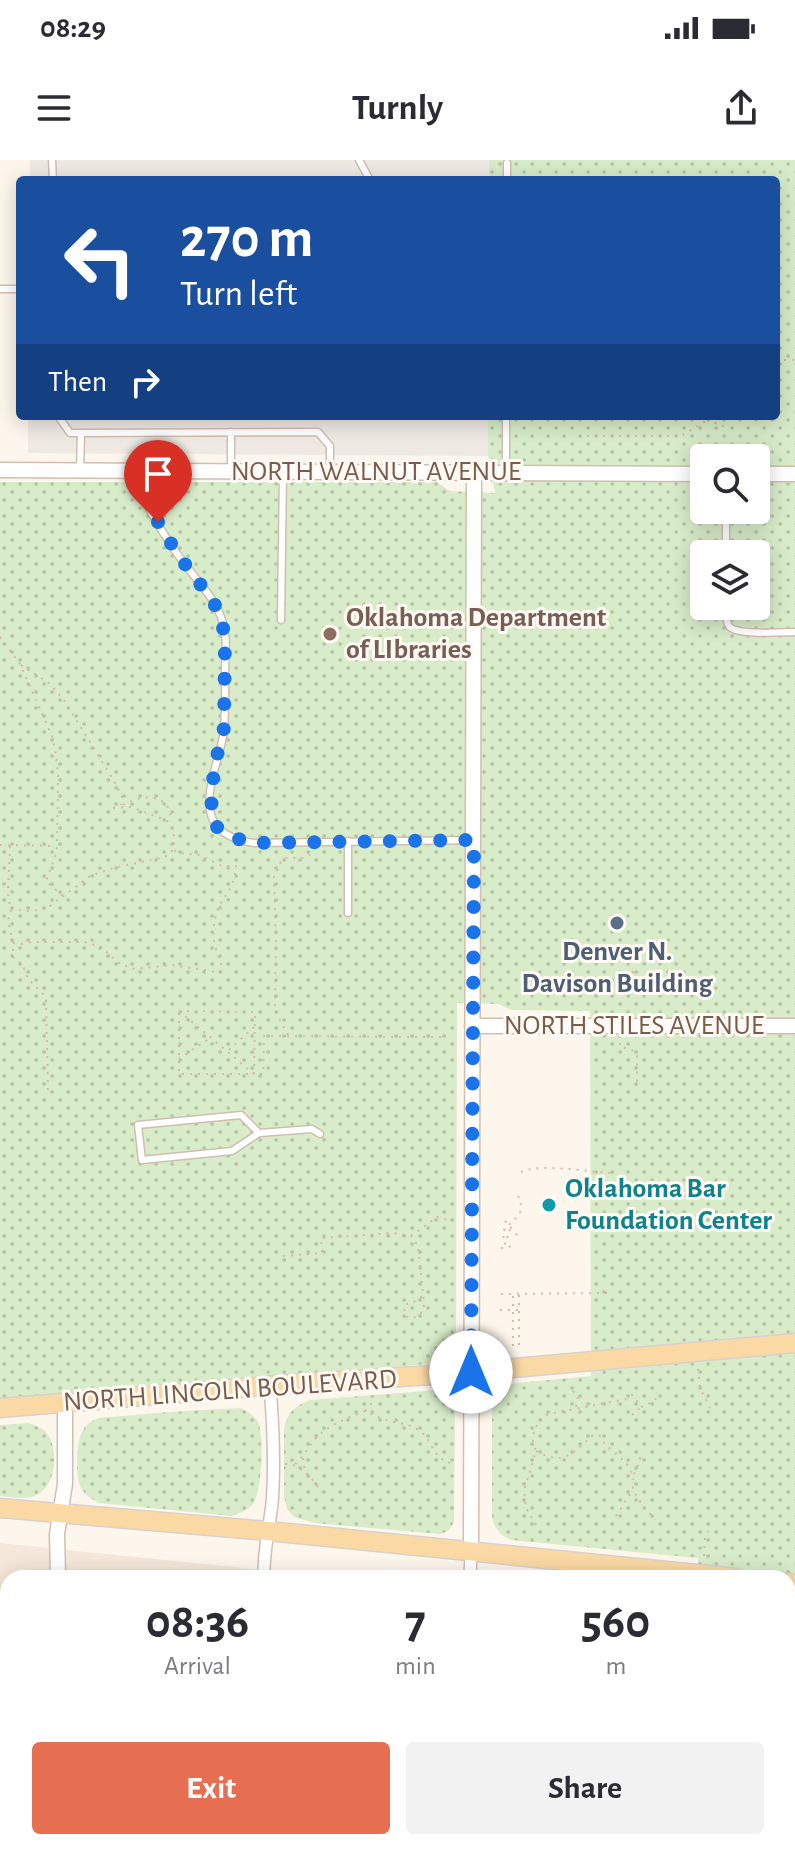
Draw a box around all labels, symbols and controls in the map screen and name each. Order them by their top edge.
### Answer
text: 08:29 [40,13,106,43]
icon: menu [32,86,76,130]
icon: share [719,86,763,130]
text: Turnly [352,90,443,126]
icon: left [48,208,152,312]
text: 270 m [180,211,313,267]
text: Turn left [180,276,297,312]
icon: right [123,360,167,404]
text: Then [48,367,107,397]
pin [124,440,192,522]
map controls [690,444,770,620]
button: search [690,444,770,524]
icon: arrive [136,452,180,496]
street label: NORTH WALNUT AVENUE [231,458,521,486]
button: layers [690,540,770,620]
place label: Oklahoma Department of LIbraries [346,604,607,664]
marker: Oklahoma Department of LIbraries [321,625,339,643]
marker: Denver N. Davison Building [608,914,626,932]
place label: Denver N. Davison Building [521,938,714,998]
street label: NORTH STILES AVENUE [504,1012,764,1040]
place label: Oklahoma Bar Foundation Center [565,1175,772,1235]
marker: Oklahoma Bar Foundation Center [540,1196,558,1214]
position arrow [429,1330,513,1414]
street label: NORTH LINCOLN BOULEVARD [62,1365,398,1417]
text: 08:36 [146,1599,249,1647]
text: 7 [405,1599,426,1647]
text: 560 [581,1599,650,1647]
text: Arrival [164,1653,231,1679]
text: min [395,1653,436,1679]
text: m [605,1653,626,1679]
button: Exit [32,1742,390,1834]
button: Share [406,1742,764,1834]

